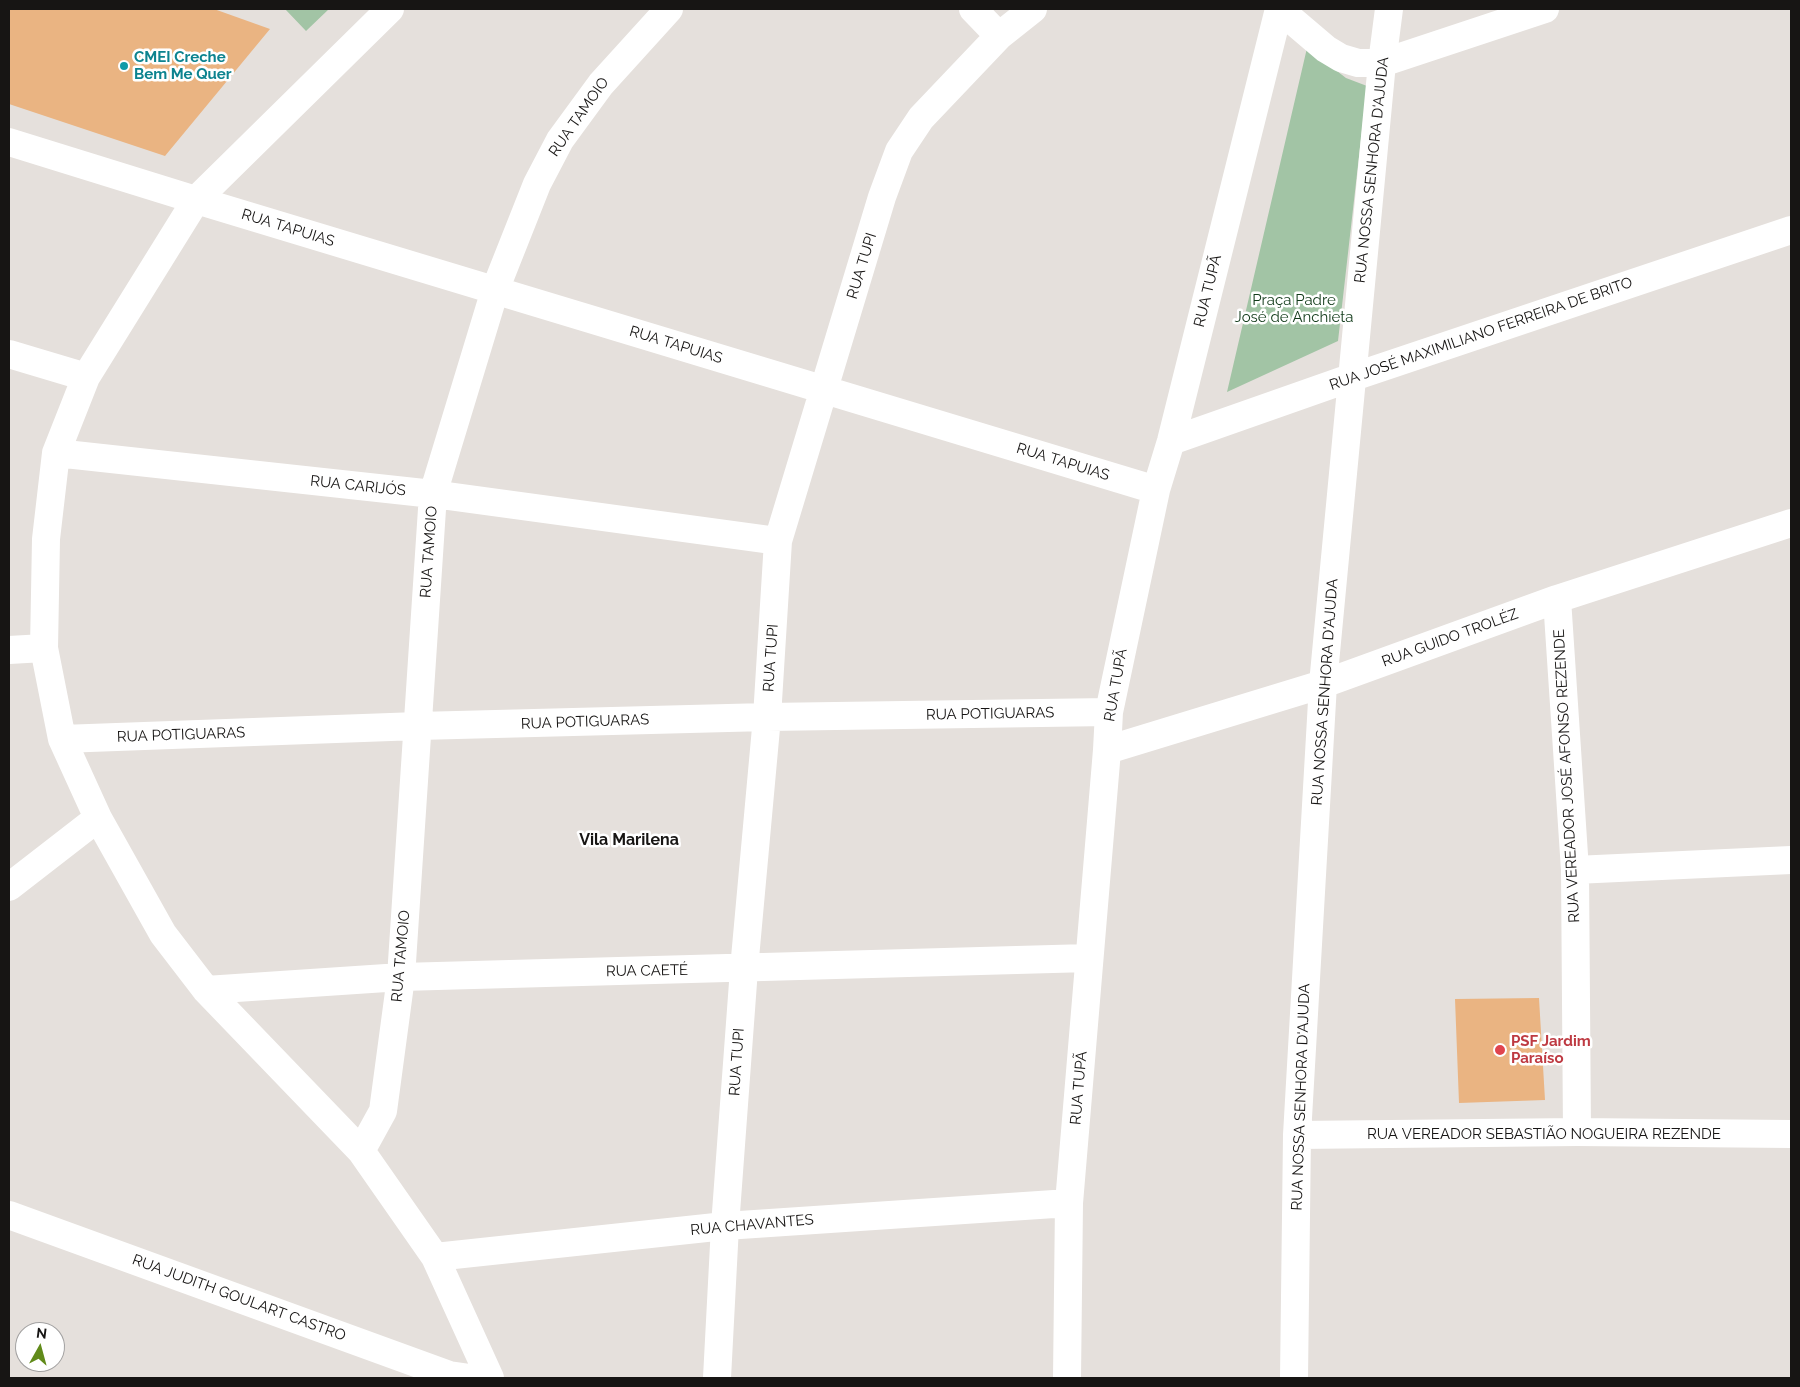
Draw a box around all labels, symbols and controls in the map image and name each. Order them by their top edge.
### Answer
place label: CMEI Creche Bem Me Quer [134,48,232,83]
street label: RUA NOSSA SENHORA D'AJUDA [1351,56,1393,284]
marker: CMEI Creche Bem Me Quer [118,60,130,72]
street label: RUA TAMOIO [545,74,613,160]
street label: RUA TAPUIAS [239,205,337,251]
street label: RUA TUPI [843,231,881,301]
street label: RUA TUPÃ [1190,253,1226,329]
street label: RUA JOSÉ MAXIMILIANO FERREIRA DE BRITO [1327,274,1635,394]
park label: Praça Padre José de Anchieta [1235,291,1353,326]
street label: RUA TAPUIAS [627,322,725,368]
street label: RUA TAPUIAS [1014,439,1112,485]
street label: RUA CARIJÓS [309,472,407,500]
street label: RUA TAMOIO [417,505,441,599]
street label: RUA NOSSA SENHORA D'AJUDA [1308,578,1342,806]
street label: RUA GUIDO TROLÉZ [1379,605,1521,671]
street label: RUA TUPI [760,623,782,693]
street label: RUA VEREADOR JOSÉ AFONSO REZENDE [1550,629,1584,923]
street label: RUA TUPÃ [1101,647,1131,723]
street label: RUA POTIGUARAS [926,704,1054,724]
street label: RUA POTIGUARAS [521,711,649,733]
street label: RUA POTIGUARAS [117,724,245,746]
district label: Vila Marilena [579,830,679,850]
street label: RUA TAMOIO [388,909,414,1003]
street label: RUA CAETÉ [606,961,688,981]
street label: RUA NOSSA SENHORA D'AJUDA [1288,983,1314,1211]
street label: RUA TUPI [726,1027,748,1097]
place label: PSF Jardim Paraíso [1511,1032,1591,1067]
marker: PSF Jardim Paraíso [1493,1043,1507,1057]
street label: RUA TUPÃ [1067,1050,1091,1126]
street label: RUA VEREADOR SEBASTIÃO NOGUEIRA REZENDE [1367,1125,1721,1143]
street label: RUA CHAVANTES [690,1211,814,1239]
street label: RUA JUDITH GOULART CASTRO [130,1251,348,1345]
north arrow [15,1322,65,1372]
text: N [35,1325,48,1342]

